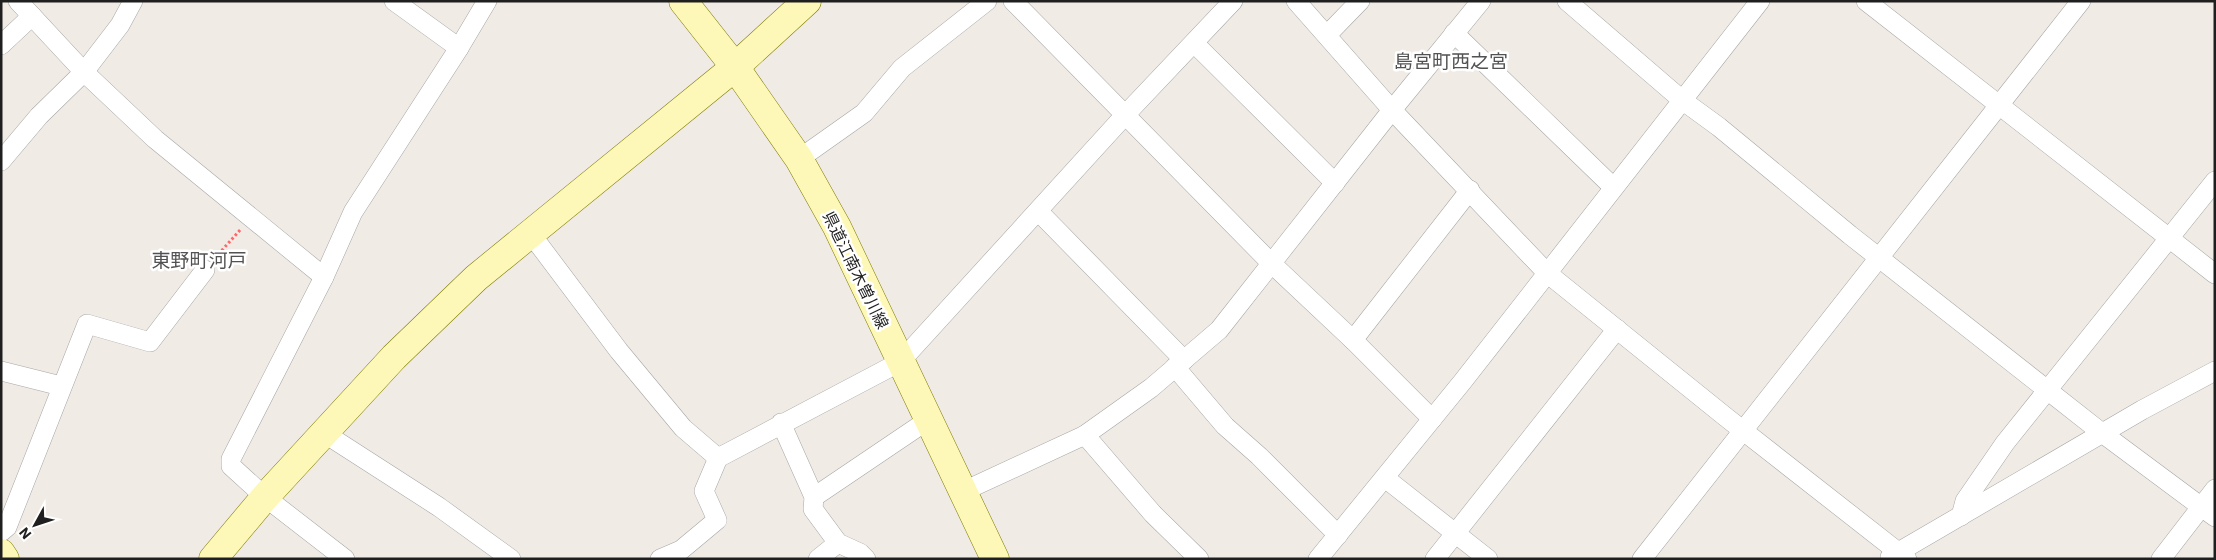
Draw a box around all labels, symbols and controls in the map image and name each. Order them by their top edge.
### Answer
district label: 島宮町西之宮 [1394,49,1508,73]
street label: 県道江南木曽川線 [819,208,893,332]
district label: 東野町河戸 [151,248,247,272]
north arrow [10,500,60,550]
text: N [15,524,35,543]

